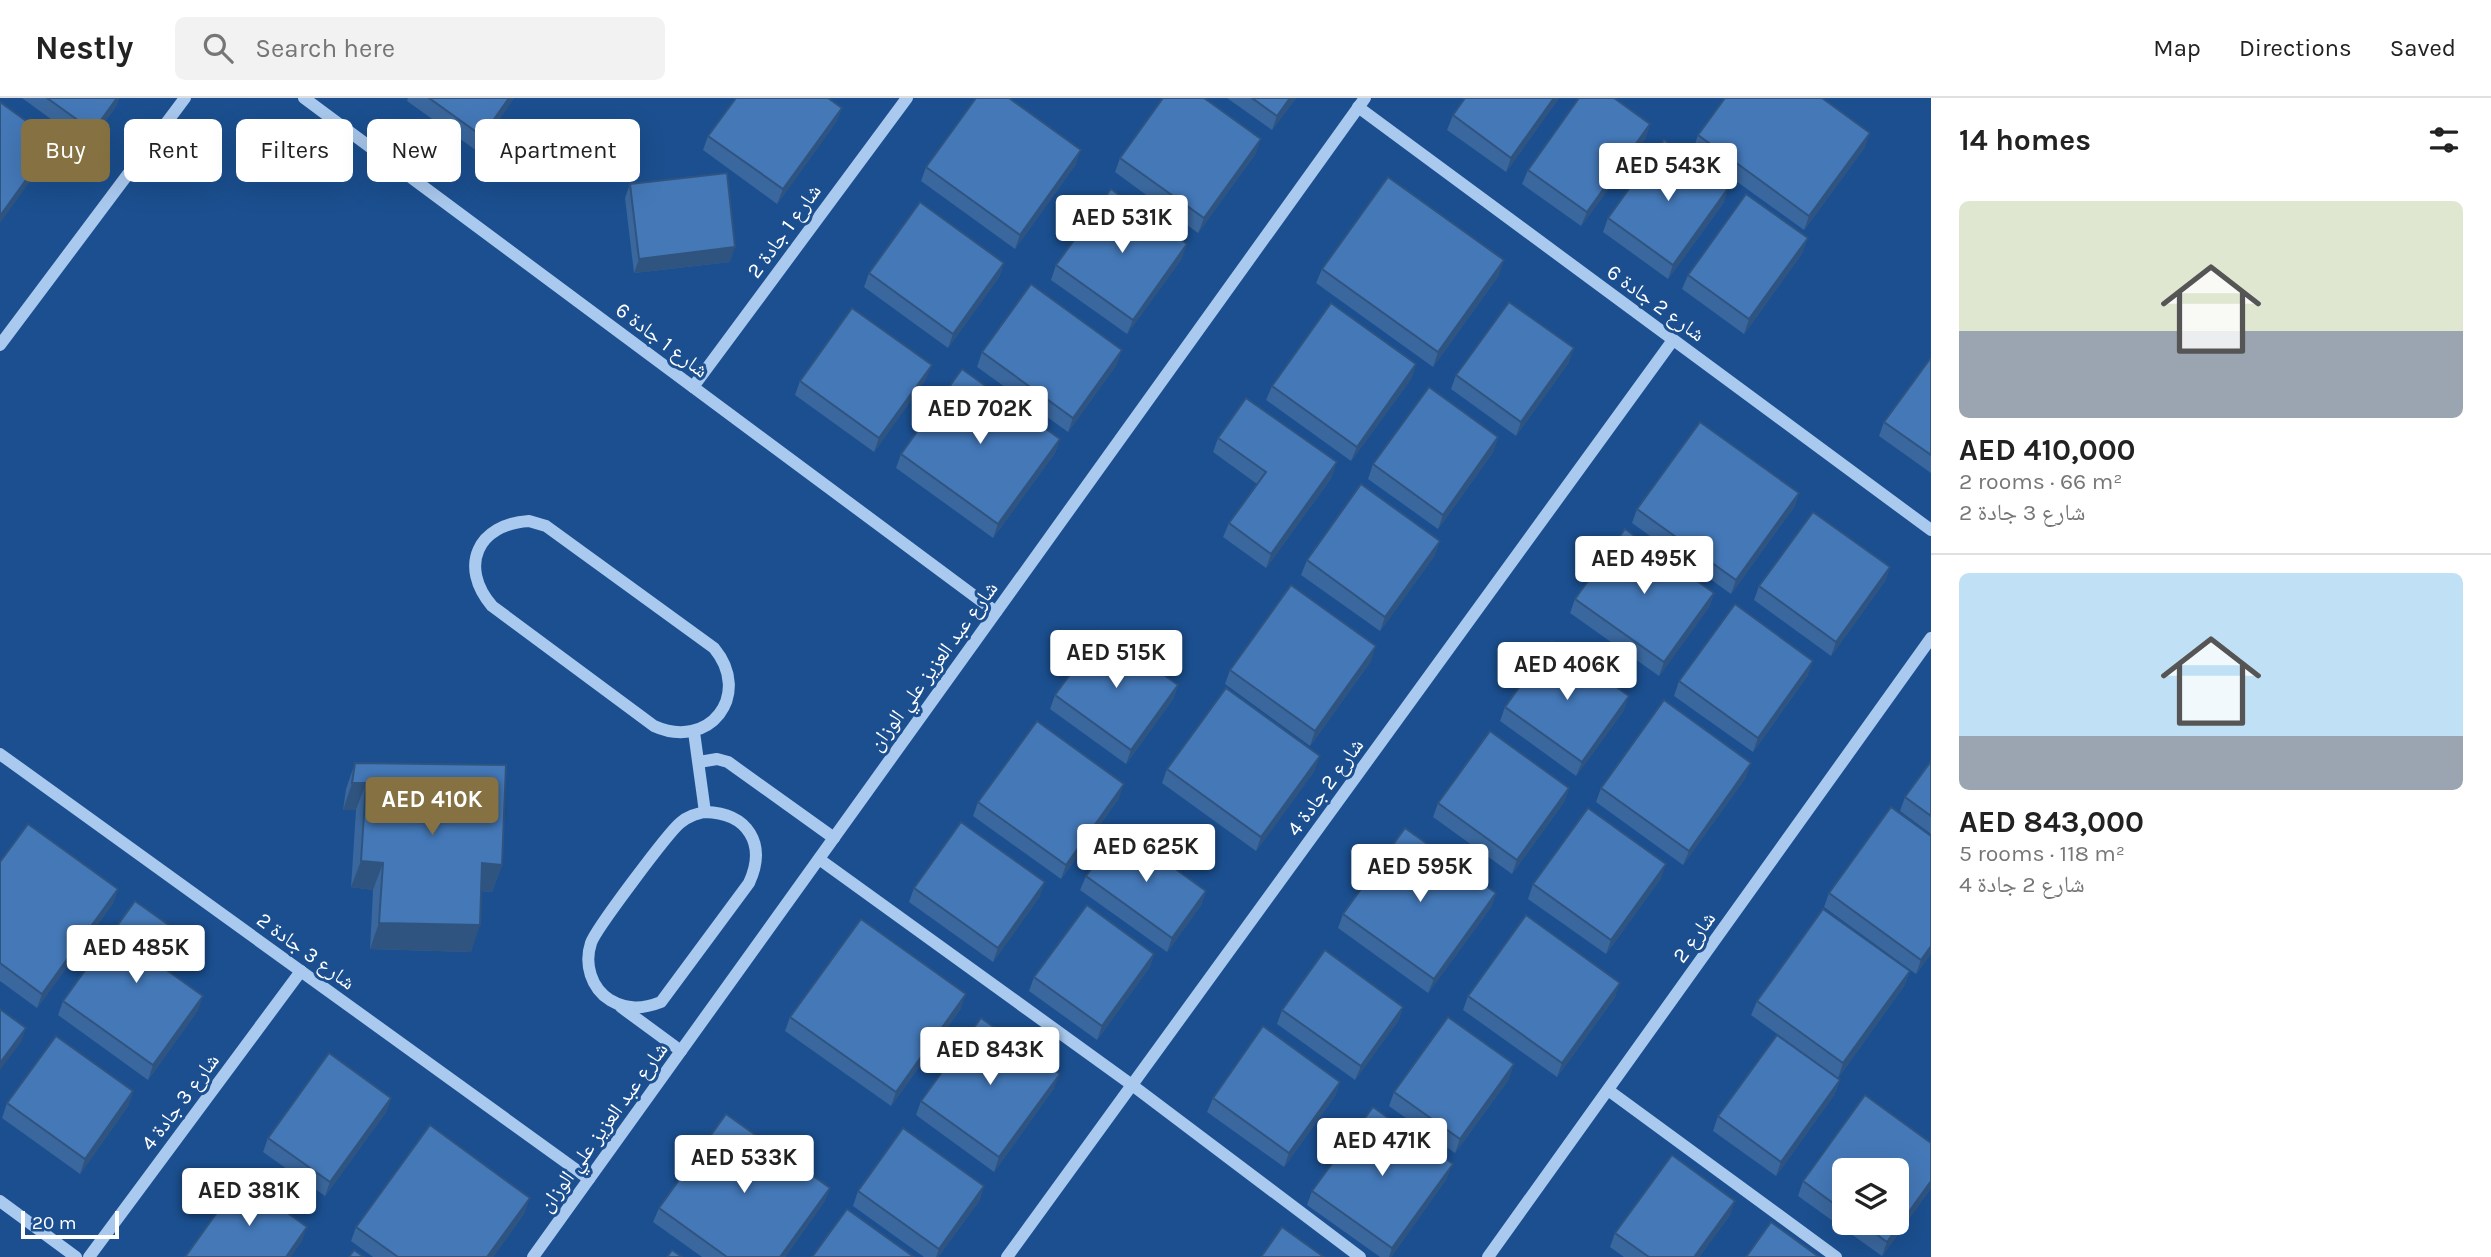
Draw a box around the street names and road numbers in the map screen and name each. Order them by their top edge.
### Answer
street label: شارع 1 جادة 2 [742,179,827,283]
street label: شارع 2 جادة 6 [1602,259,1710,347]
street label: شارع 1 جادة 6 [610,297,713,383]
street label: شارع عبد العزيز علي الوزان [863,577,1006,758]
street label: شارع 2 جادة 4 [1282,734,1369,841]
street label: شارع 3 جادة 2 [252,907,360,995]
street label: شارع 2 [1668,907,1721,968]
street label: شارع عبد العزيز علي الوزان [533,1038,676,1219]
street label: شارع 3 جادة 4 [136,1049,225,1156]

